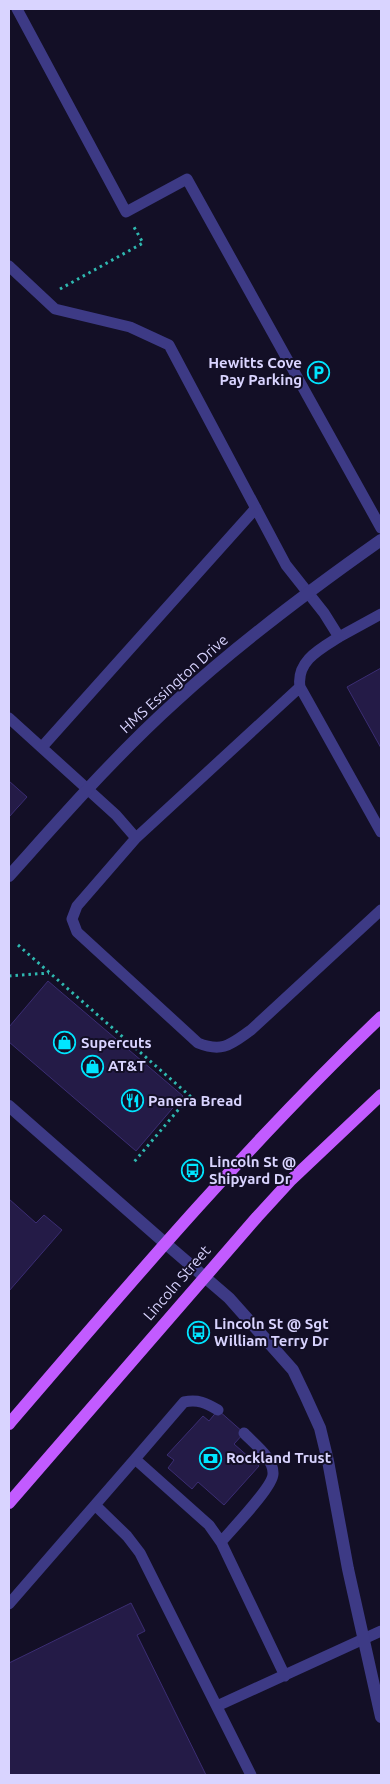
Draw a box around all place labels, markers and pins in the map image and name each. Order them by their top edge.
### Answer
place label: Hewitts Cove Pay Parking [208,354,302,388]
parking icon: Hewitts Cove Pay Parking [306,360,330,384]
shop icon: Supercuts [53,1031,77,1055]
place label: Supercuts [81,1034,152,1051]
shop icon: AT&T [80,1054,104,1078]
place label: AT&T [108,1057,146,1074]
restaurant icon: Panera Bread [120,1089,144,1113]
place label: Panera Bread [148,1092,242,1109]
place label: Lincoln St @ Shipyard Dr [209,1153,296,1187]
bus stop icon: Lincoln St @ Shipyard Dr [181,1159,205,1183]
place label: Lincoln St @ Sgt William Terry Dr [214,1315,330,1349]
bus stop icon: Lincoln St @ Sgt William Terry Dr [186,1321,210,1345]
bank icon: Rockland Trust [198,1446,222,1470]
place label: Rockland Trust [226,1449,332,1466]

